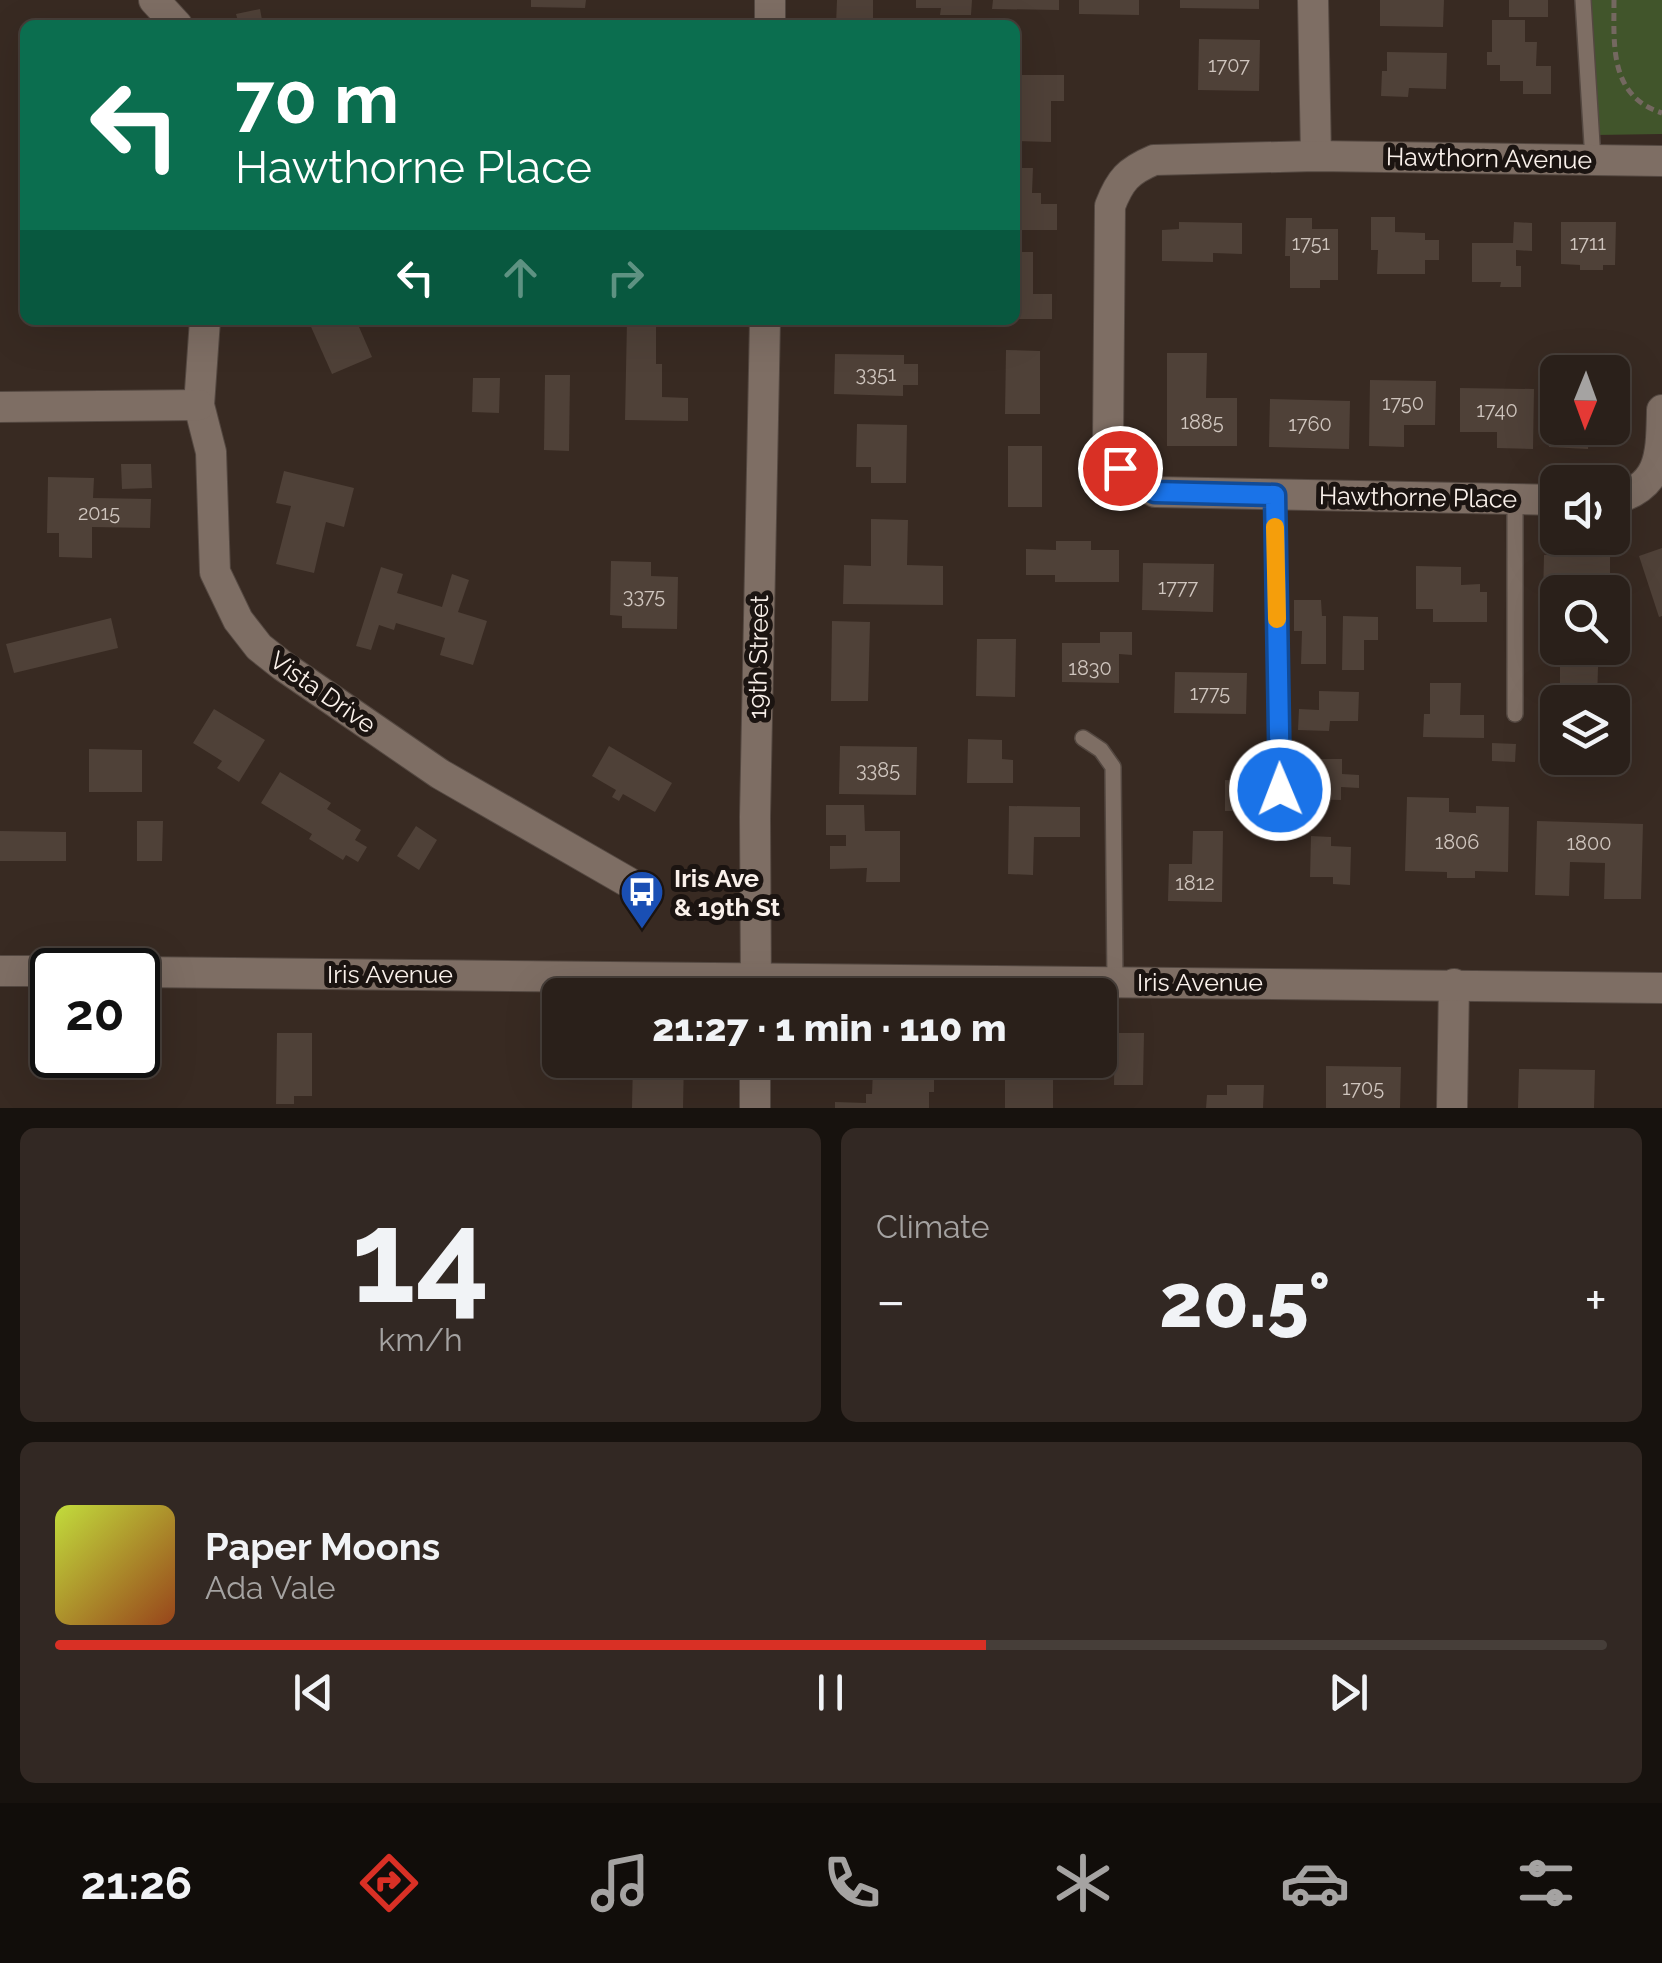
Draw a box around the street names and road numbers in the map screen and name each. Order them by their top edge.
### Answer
street label: Hawthorn Avenue [1386,141,1592,175]
street label: Hawthorne Place [1319,480,1517,514]
street label: 19th Street [742,594,774,719]
street label: Vista Drive [264,645,382,739]
street label: Iris Avenue [327,959,453,989]
street label: Iris Avenue [1137,967,1263,997]

